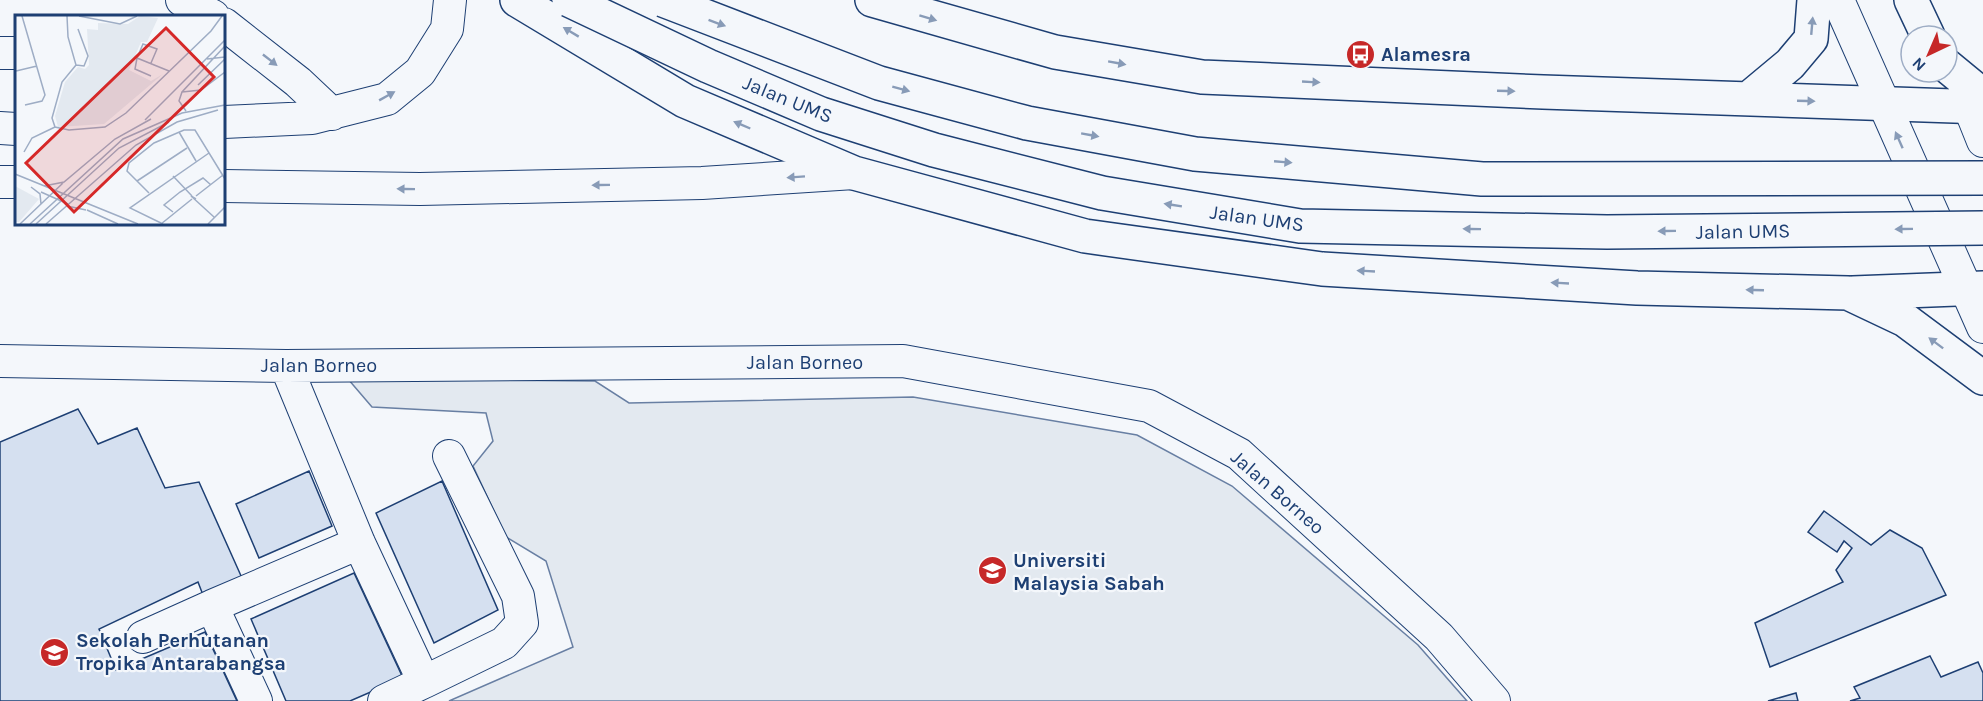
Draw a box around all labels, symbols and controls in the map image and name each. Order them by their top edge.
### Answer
one-way arrow [919,14,937,23]
inset map [15,15,225,225]
one-way arrow [1807,16,1817,35]
one-way arrow [708,18,726,28]
north arrow [1899,24,1959,84]
one-way arrow [563,27,579,38]
bus stop icon: Alamesra [1344,38,1376,70]
place label: Alamesra [1381,43,1471,66]
one-way arrow [262,53,277,65]
text: N [1908,54,1930,75]
one-way arrow [1108,58,1127,67]
street label: Jalan UMS [740,71,836,128]
one-way arrow [1301,78,1320,87]
one-way arrow [892,85,910,94]
one-way arrow [1496,86,1515,95]
one-way arrow [379,91,396,102]
one-way arrow [1797,96,1816,105]
one-way arrow [733,120,751,129]
one-way arrow [1081,131,1100,140]
one-way arrow [1894,131,1903,149]
one-way arrow [1274,157,1293,167]
one-way arrow [786,172,805,181]
one-way arrow [591,180,610,190]
one-way arrow [396,184,415,194]
one-way arrow [1164,200,1183,209]
street label: Jalan UMS [1208,201,1305,236]
street label: Jalan UMS [1696,219,1791,244]
one-way arrow [1894,224,1913,234]
one-way arrow [1462,225,1481,234]
one-way arrow [1657,227,1676,236]
one-way arrow [1356,267,1375,276]
one-way arrow [1551,278,1570,288]
one-way arrow [1746,285,1765,295]
one-way arrow [1929,338,1944,350]
street label: Jalan Borneo [747,351,863,374]
street label: Jalan Borneo [261,354,377,377]
street label: Jalan Borneo [1226,446,1329,539]
place label: Universiti Malaysia Sabah [1013,549,1165,595]
school or university icon: Universiti Malaysia Sabah [976,555,1008,587]
place label: Sekolah Perhutanan Tropika Antarabangsa [76,629,286,675]
school or university icon: Sekolah Perhutanan Tropika Antarabangsa [39,636,71,668]

